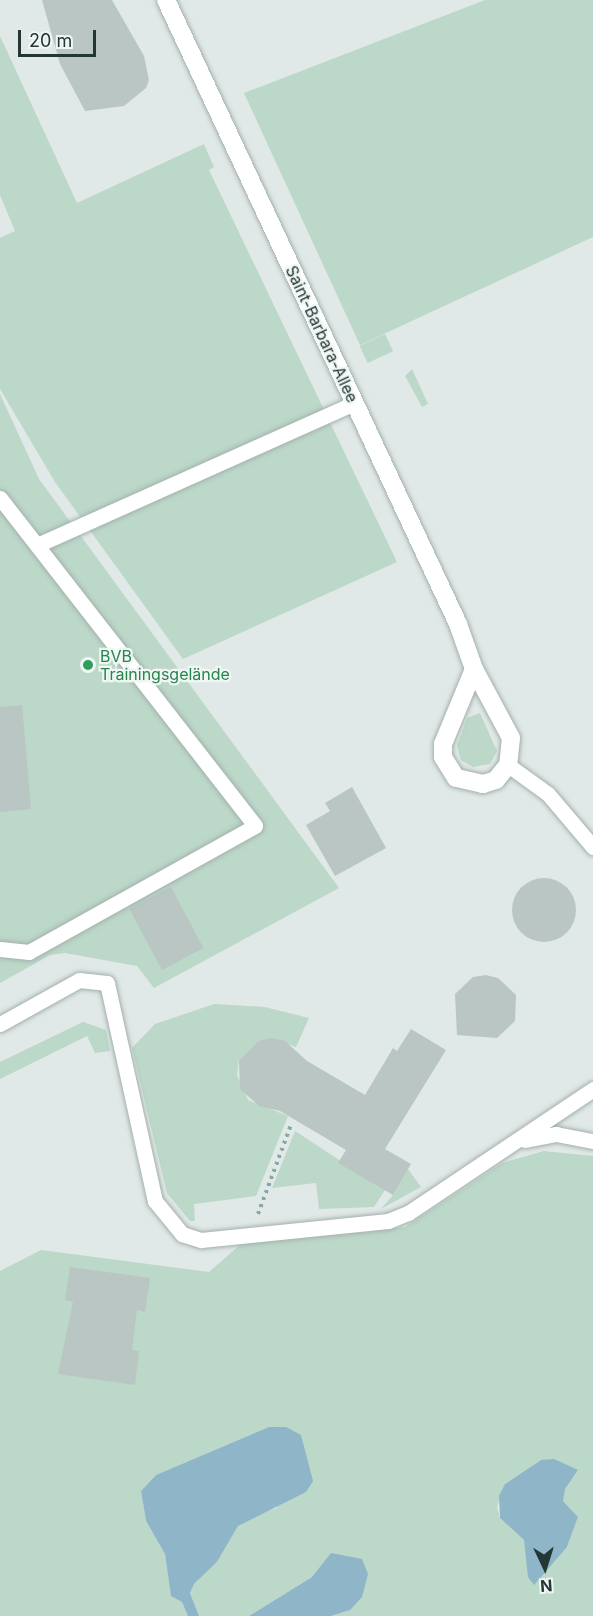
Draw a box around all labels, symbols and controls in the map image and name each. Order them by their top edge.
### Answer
scale bar [21,18,99,56]
text: 20 m [29,30,72,51]
street label: Saint-Barbara-Allee [282,263,362,405]
place label: BVB Trainingsgelände [100,646,230,684]
marker: BVB Trainingsgelände [81,658,95,672]
north arrow [515,1538,575,1598]
text: N [539,1576,553,1596]

